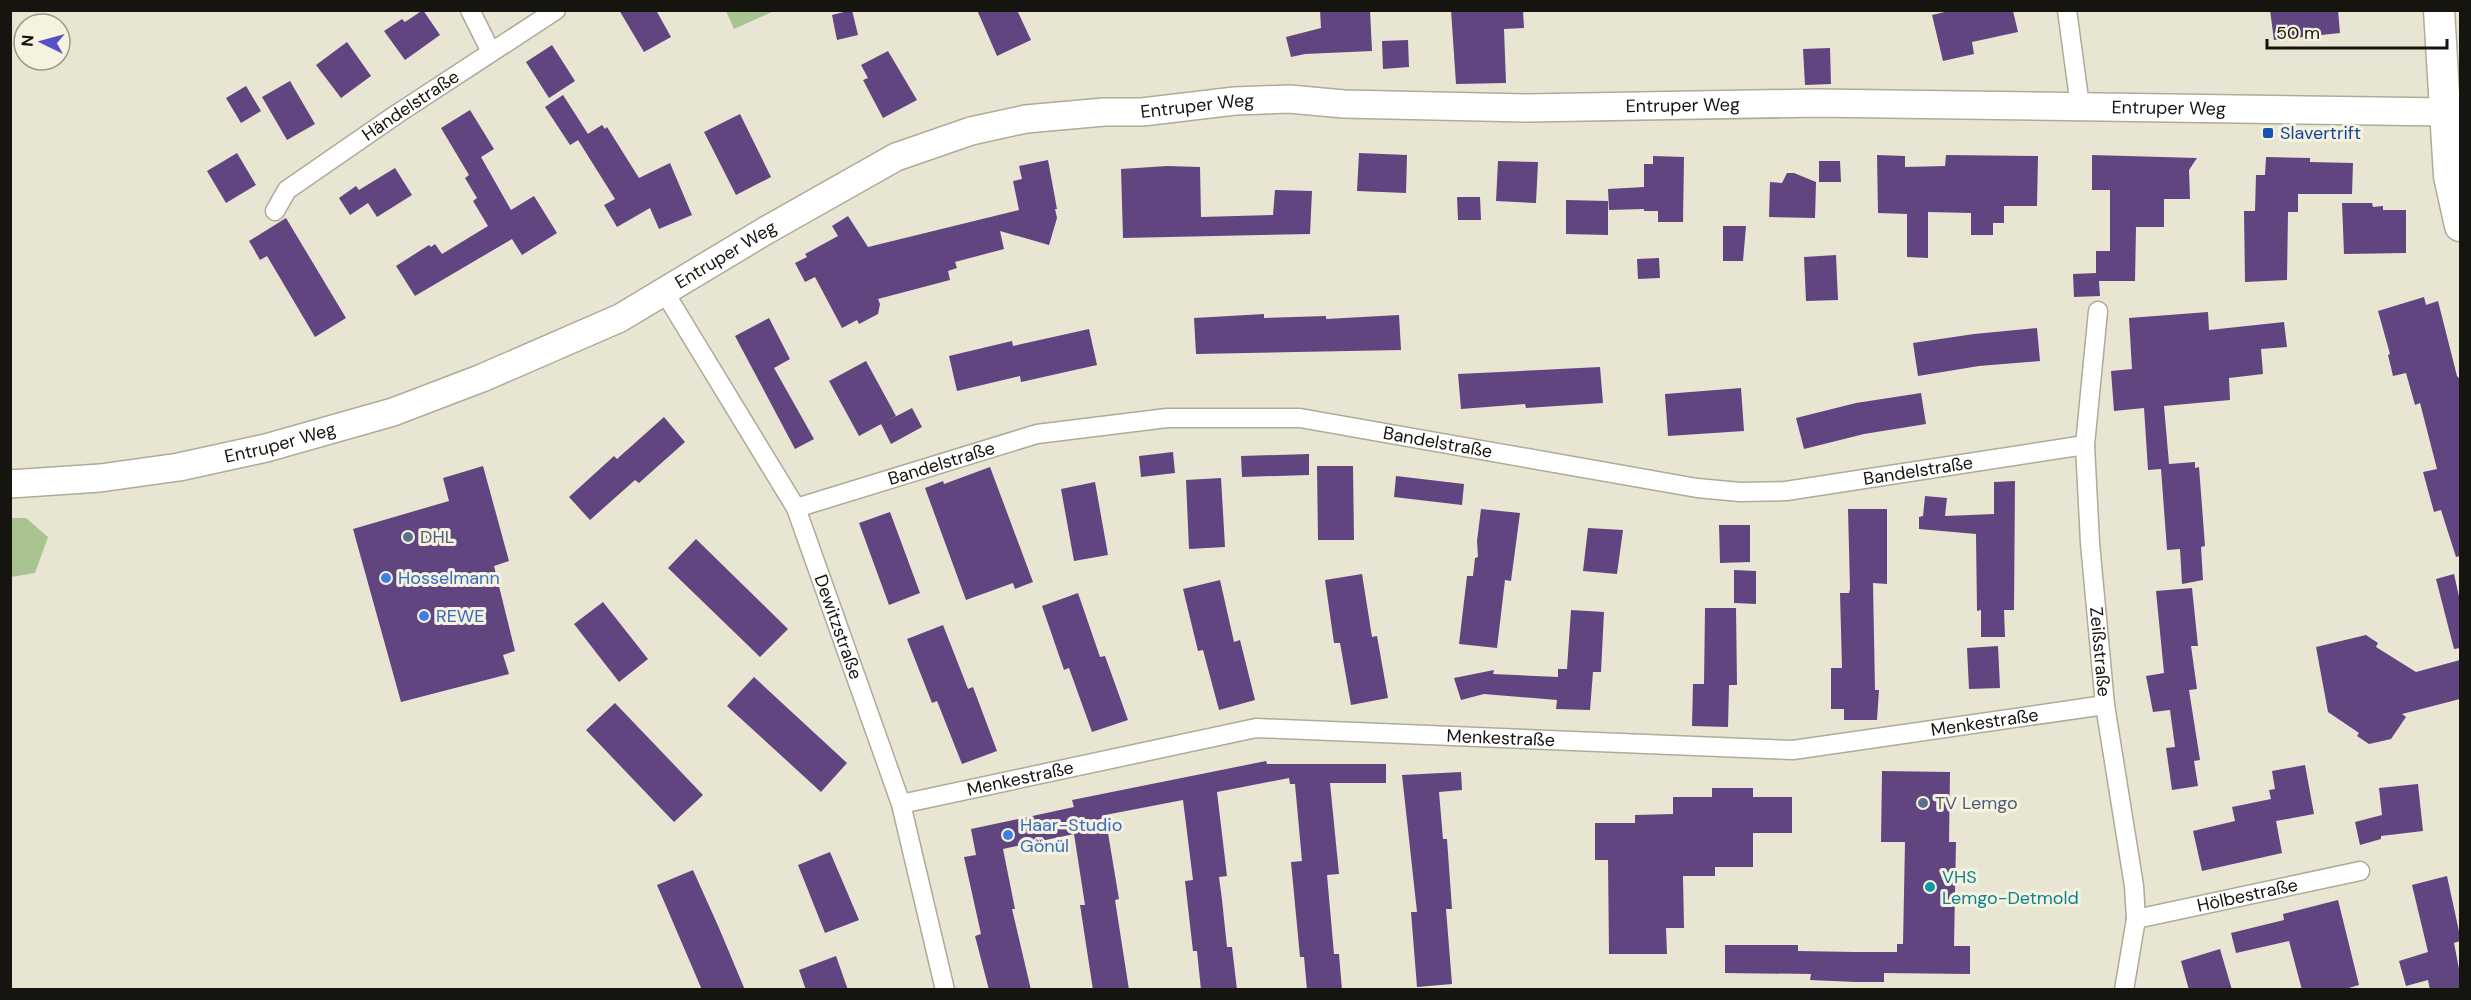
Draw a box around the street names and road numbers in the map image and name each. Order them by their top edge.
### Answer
street label: Händelstraße [357,64,464,147]
street label: Entruper Weg [1139,88,1255,124]
street label: Entruper Weg [1625,92,1740,118]
street label: Entruper Weg [2111,95,2226,121]
street label: Entruper Weg [670,215,781,294]
street label: Entruper Weg [222,417,339,469]
street label: Bandelstraße [1381,421,1494,464]
street label: Bandelstraße [885,436,998,491]
street label: Bandelstraße [1862,450,1975,491]
street label: Dewitzstraße [809,571,868,683]
street label: Zeißstraße [2084,606,2116,698]
street label: Menkestraße [1929,703,2040,742]
street label: Menkestraße [1446,724,1555,752]
street label: Menkestraße [965,755,1076,802]
street label: Hölbestraße [2195,873,2300,918]

